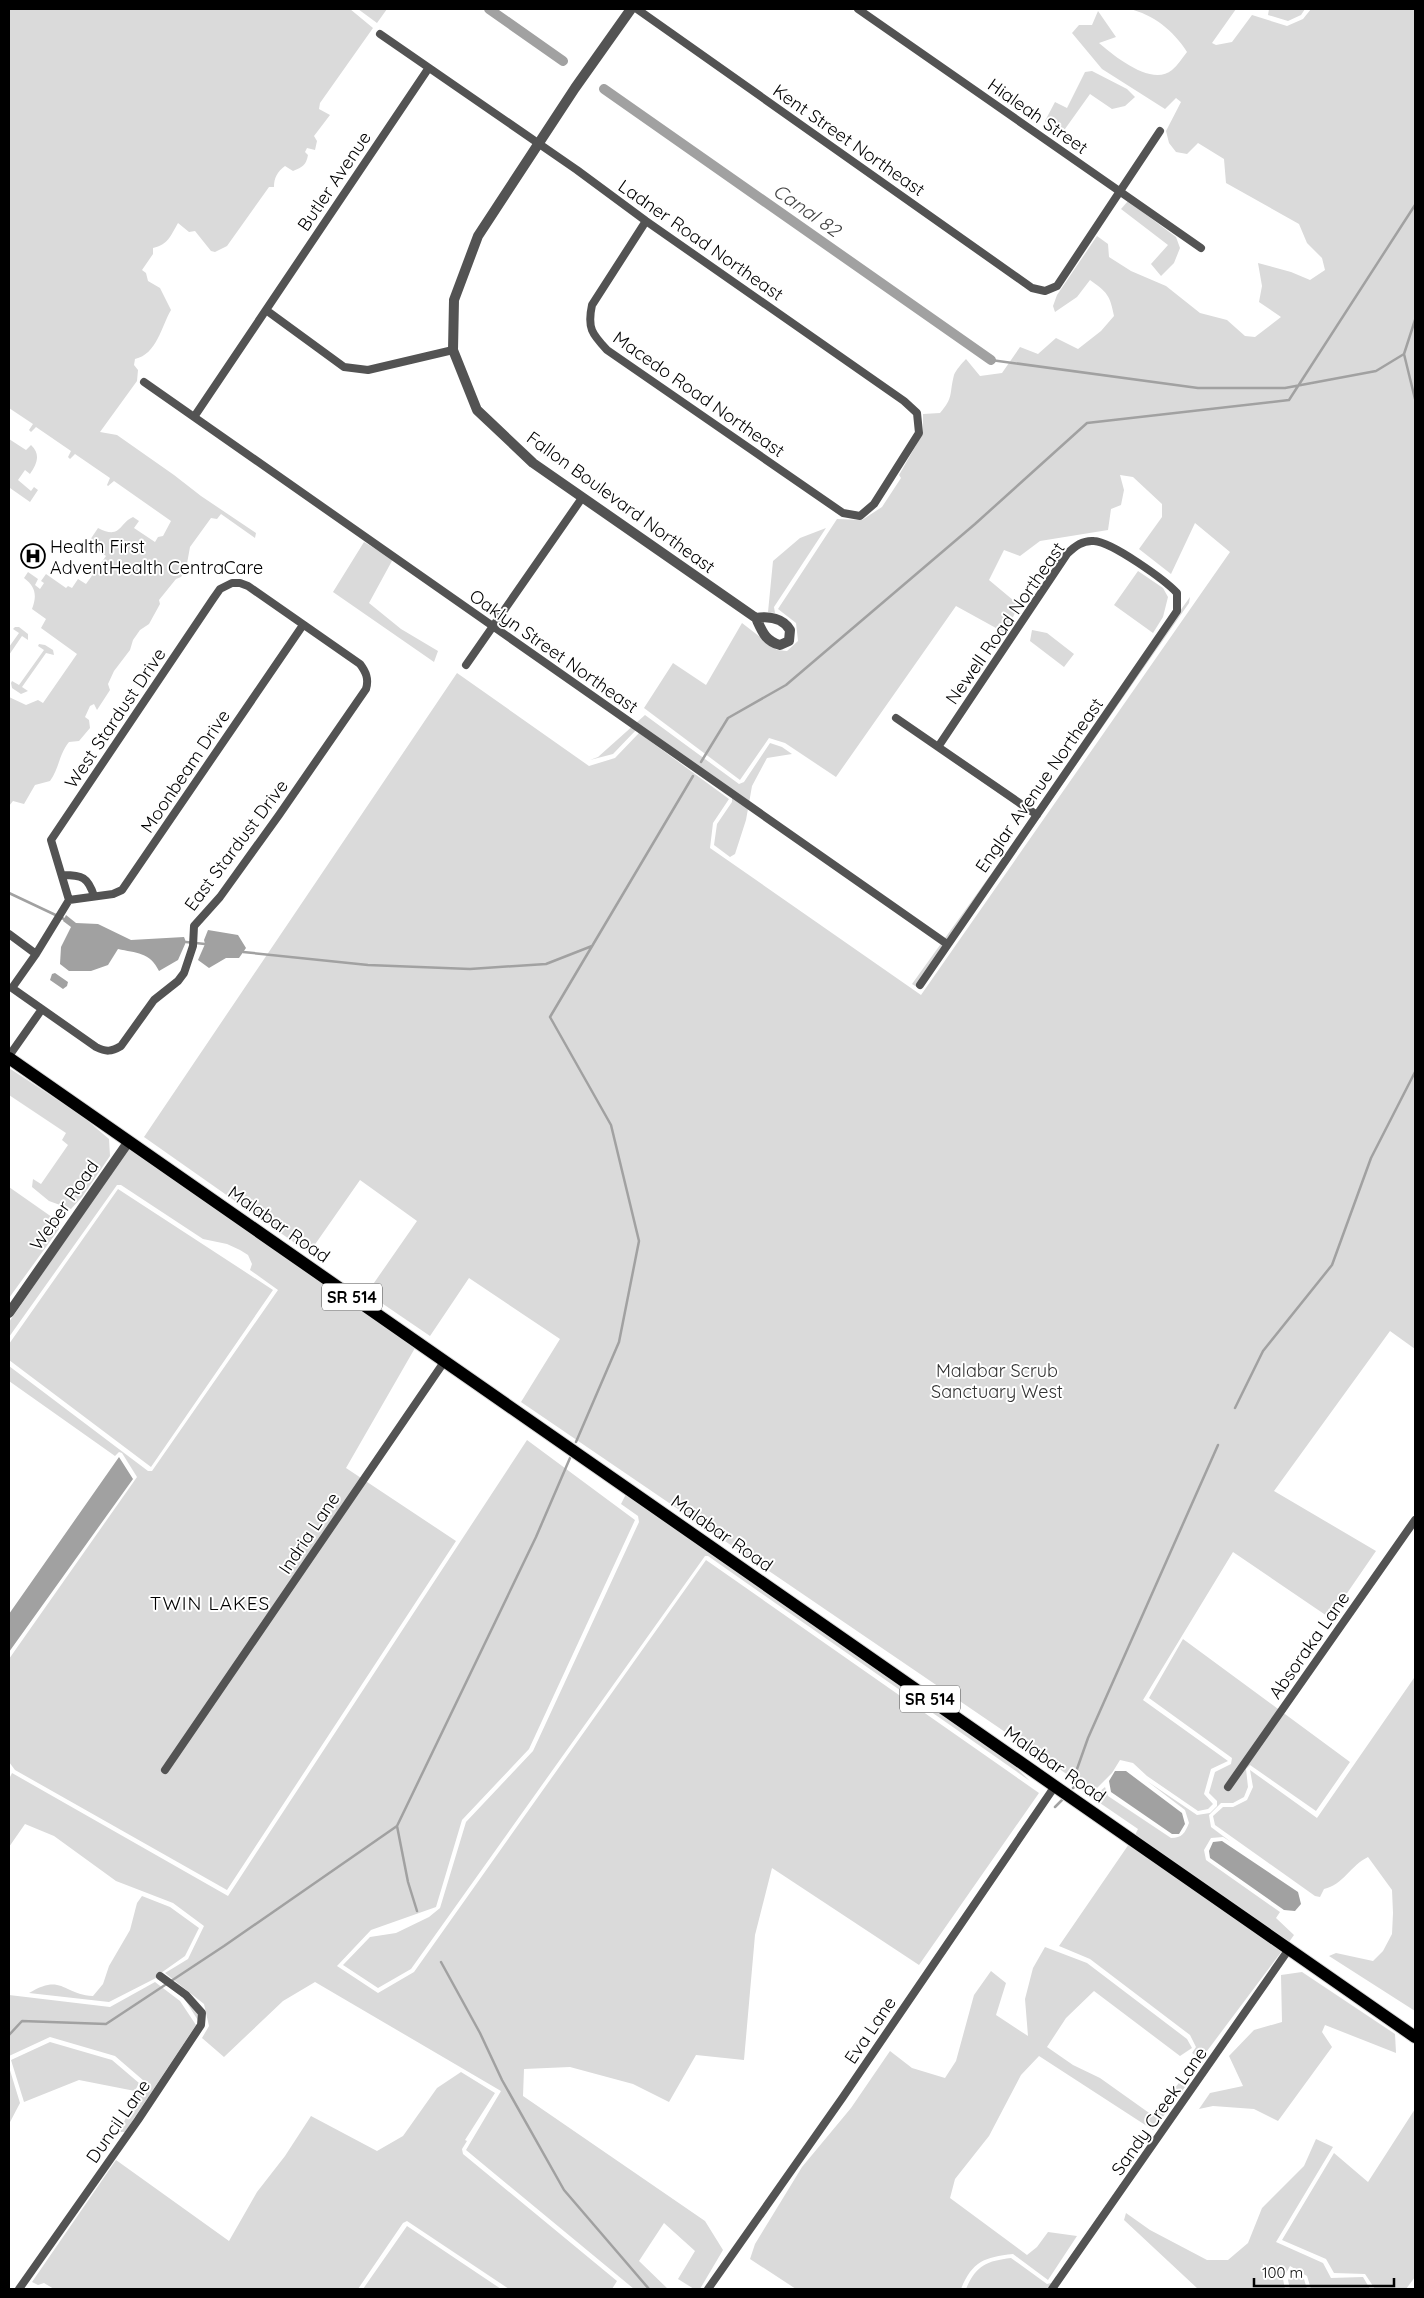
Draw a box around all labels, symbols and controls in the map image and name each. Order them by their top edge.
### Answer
street label: Hialeah Street [983,73,1093,159]
street label: Kent Street Northeast [769,79,929,201]
street label: Butler Avenue [292,127,376,235]
street label: Ladner Road Northeast [614,174,788,306]
water label: Canal 82 [769,178,847,243]
street label: Macedo Road Northeast [609,326,789,462]
street label: Fallon Boulevard Northeast [522,426,720,578]
place label: Health First AdventHealth CentraCare [50,535,263,579]
street label: Newell Road Northeast [940,537,1070,709]
hospital icon: Health First AdventHealth CentraCare [20,543,46,569]
street label: Oaklyn Street Northeast [465,584,643,718]
street label: West Stardust Drive [59,643,171,793]
street label: Englar Avenue Northeast [970,693,1108,877]
street label: Moonbeam Drive [135,705,235,837]
street label: East Stardust Drive [179,775,293,915]
street label: Weber Road [25,1155,103,1255]
street label: Malabar Road [224,1180,334,1268]
road number: SR 514 [322,1284,382,1310]
park label: Malabar Scrub Sanctuary West [931,1359,1063,1403]
street label: Indria Lane [273,1488,345,1578]
street label: Malabar Road [667,1489,777,1577]
street label: Absoraka Lane [1263,1587,1355,1703]
district label: TWIN LAKES [150,1591,270,1615]
road number: SR 514 [900,1686,960,1712]
street label: Malabar Road [1000,1720,1110,1808]
street label: Eva Lane [839,1992,901,2068]
street label: Sandy Creek Lane [1106,2042,1212,2180]
street label: Duncil Lane [81,2075,155,2167]
scale bar [1254,2256,1394,2288]
text: 100 m [1262,2263,1303,2282]

